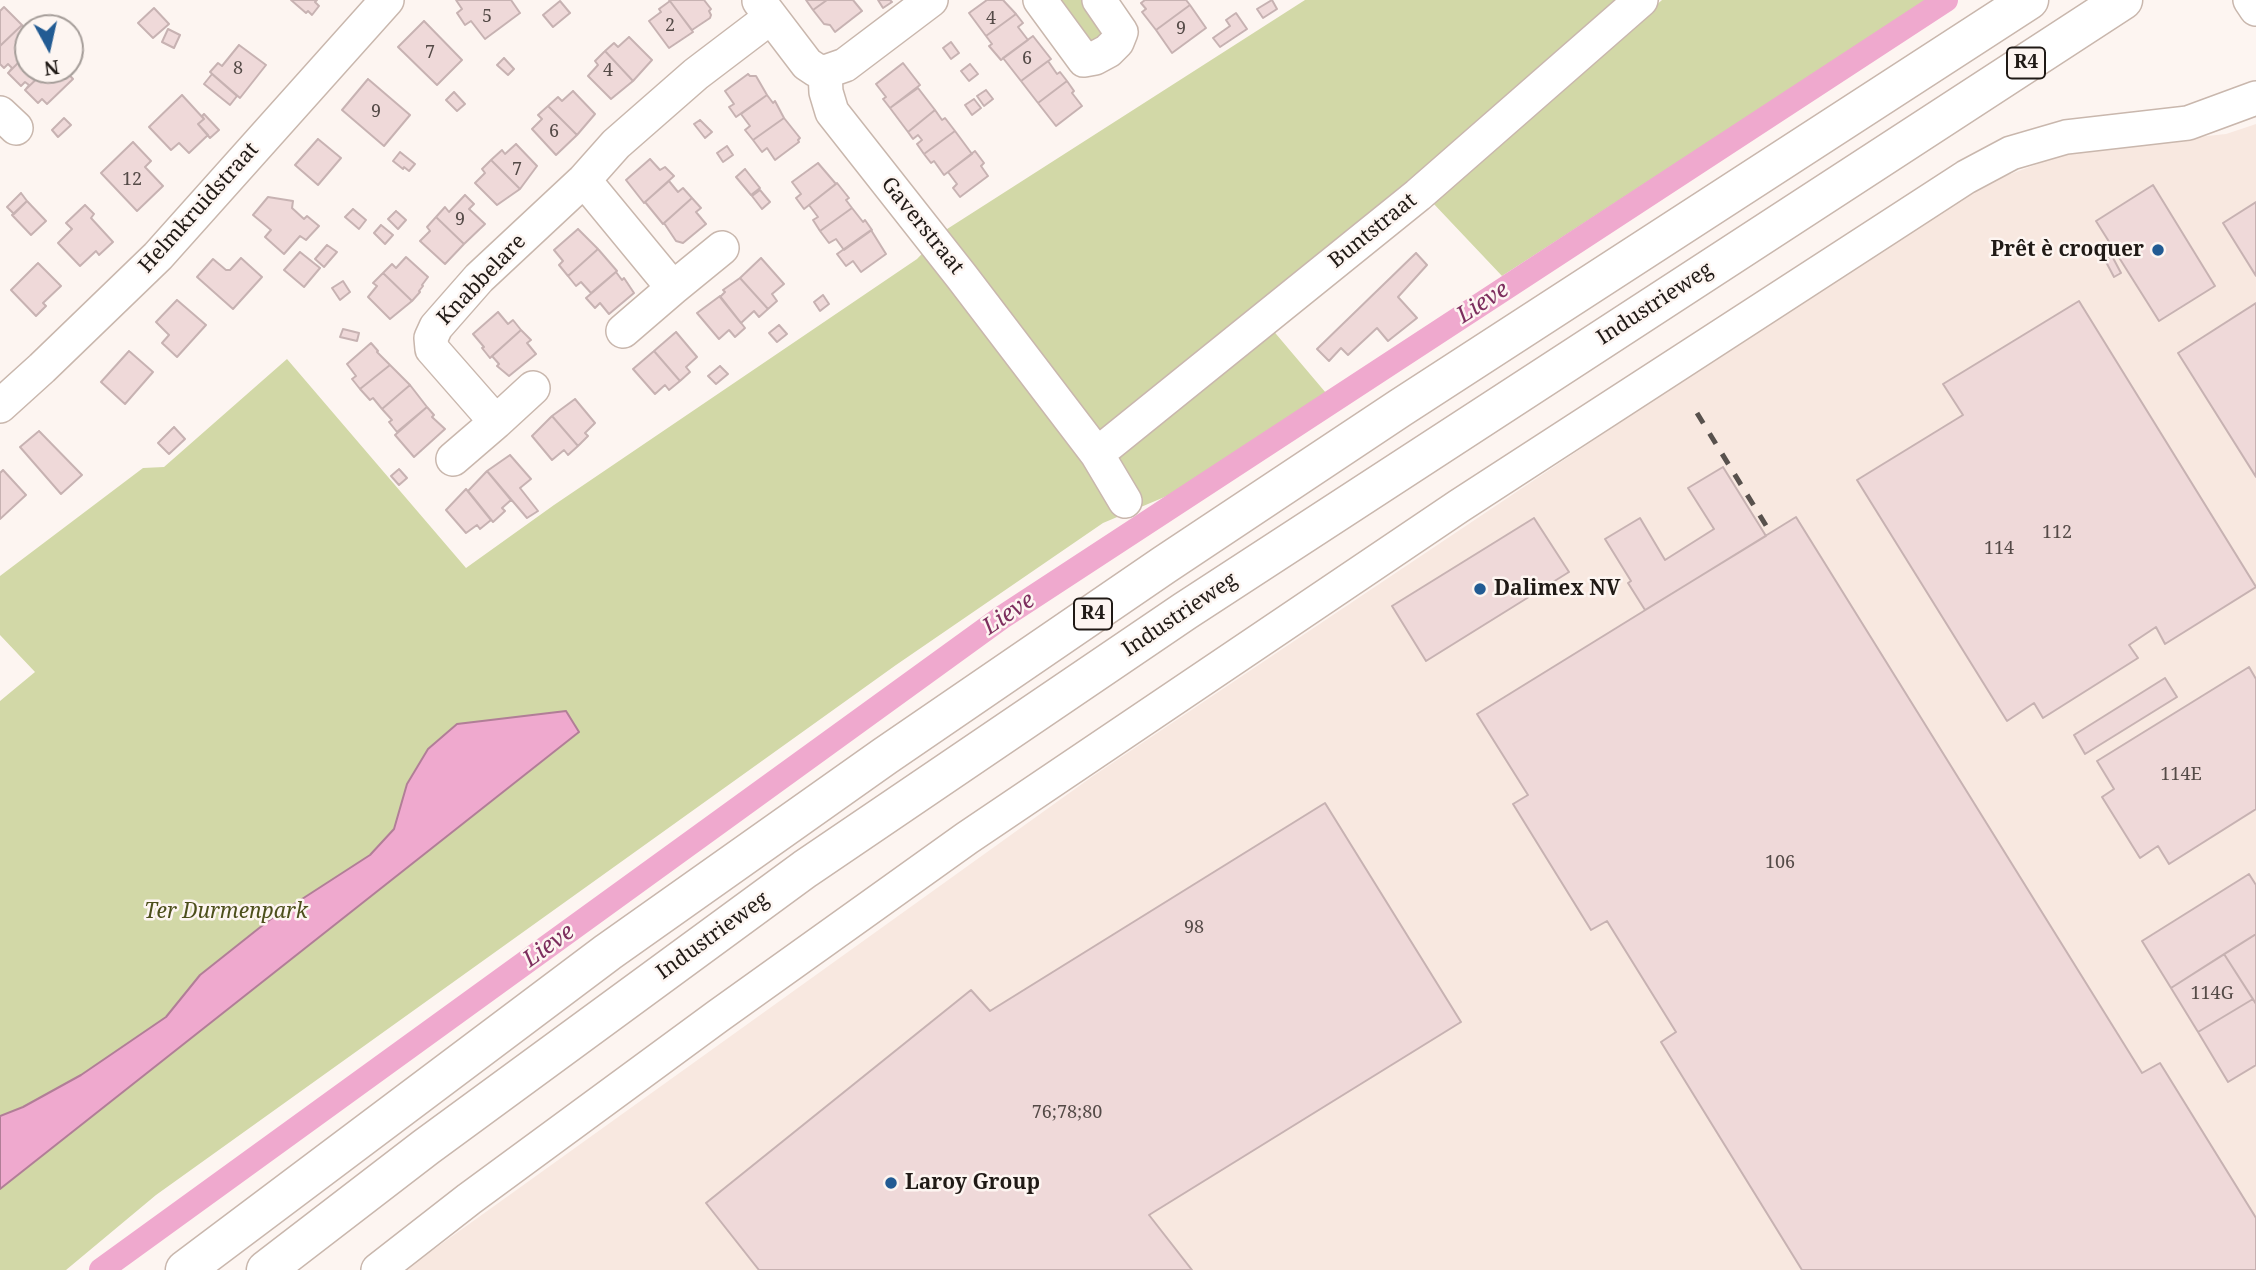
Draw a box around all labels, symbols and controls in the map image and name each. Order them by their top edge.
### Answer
house number: 5 [482,6,492,28]
house number: 4 [986,8,996,30]
north arrow [14,14,84,84]
house number: 2 [665,15,675,37]
house number: 9 [1176,18,1186,40]
house number: 7 [425,42,435,64]
house number: 6 [1022,48,1032,70]
road number: R4 [2007,48,2045,78]
text: N [42,54,61,82]
house number: 8 [233,58,243,80]
house number: 4 [603,60,613,82]
house number: 9 [371,101,381,123]
house number: 6 [549,121,559,143]
street label: Helmkruidstraat [134,138,264,278]
house number: 7 [512,159,522,181]
house number: 12 [122,169,142,191]
street label: Gaverstraat [875,172,969,280]
street label: Buntstraat [1324,188,1422,274]
house number: 9 [455,209,465,231]
street label: Knabbelare [432,229,532,331]
place label: Prêt è croquer [1991,237,2144,263]
marker: Prêt è croquer [2150,242,2166,258]
street label: Industrieweg [1592,257,1718,351]
water label: Lieve [1452,276,1514,330]
house number: 112 [2042,522,2072,544]
house number: 114 [1984,538,2014,560]
street label: Industrieweg [1118,567,1242,663]
place label: Dalimex NV [1494,576,1620,602]
marker: Dalimex NV [1472,581,1488,597]
water label: Lieve [978,587,1040,641]
road number: R4 [1074,598,1112,629]
house number: 114E [2160,764,2202,786]
house number: 106 [1765,852,1795,874]
street label: Industrieweg [652,887,774,985]
park label: Ter Durmenpark [144,899,308,925]
house number: 98 [1184,917,1204,939]
water label: Lieve [518,918,580,974]
house number: 114G [2190,983,2234,1005]
house number: 76;78;80 [1032,1102,1102,1124]
place label: Laroy Group [905,1170,1040,1196]
marker: Laroy Group [883,1175,899,1191]

